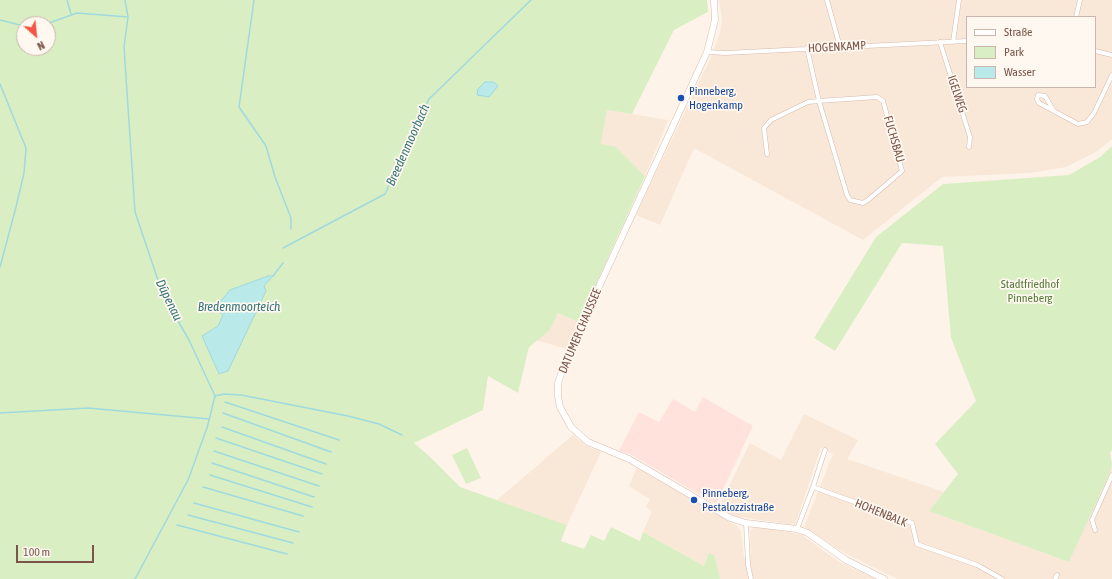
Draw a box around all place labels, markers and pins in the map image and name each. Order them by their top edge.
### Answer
place label: Pinneberg, Hogenkamp [689,84,743,112]
marker: Pinneberg, Hogenkamp [676,93,686,103]
place label: Pinneberg, Pestalozzistraße [702,486,774,514]
marker: Pinneberg, Pestalozzistraße [689,495,699,505]

